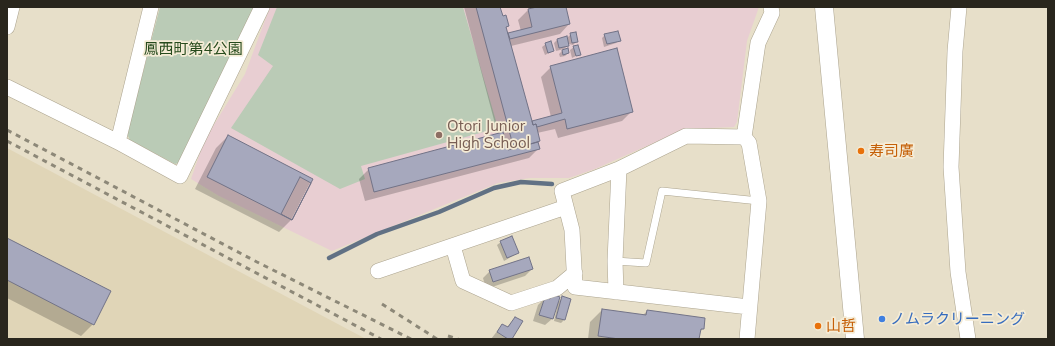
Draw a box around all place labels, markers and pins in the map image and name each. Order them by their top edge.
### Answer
place label: Otori Junior High School [447,117,530,152]
marker: Otori Junior High School [434,130,444,140]
place label: 寿司廣 [869,142,914,160]
marker: 寿司廣 [856,146,866,156]
place label: ノムラクリーニング [890,310,1025,328]
marker: ノムラクリーニング [877,314,887,324]
place label: 山哲 [826,317,856,335]
marker: 山哲 [813,321,823,331]

